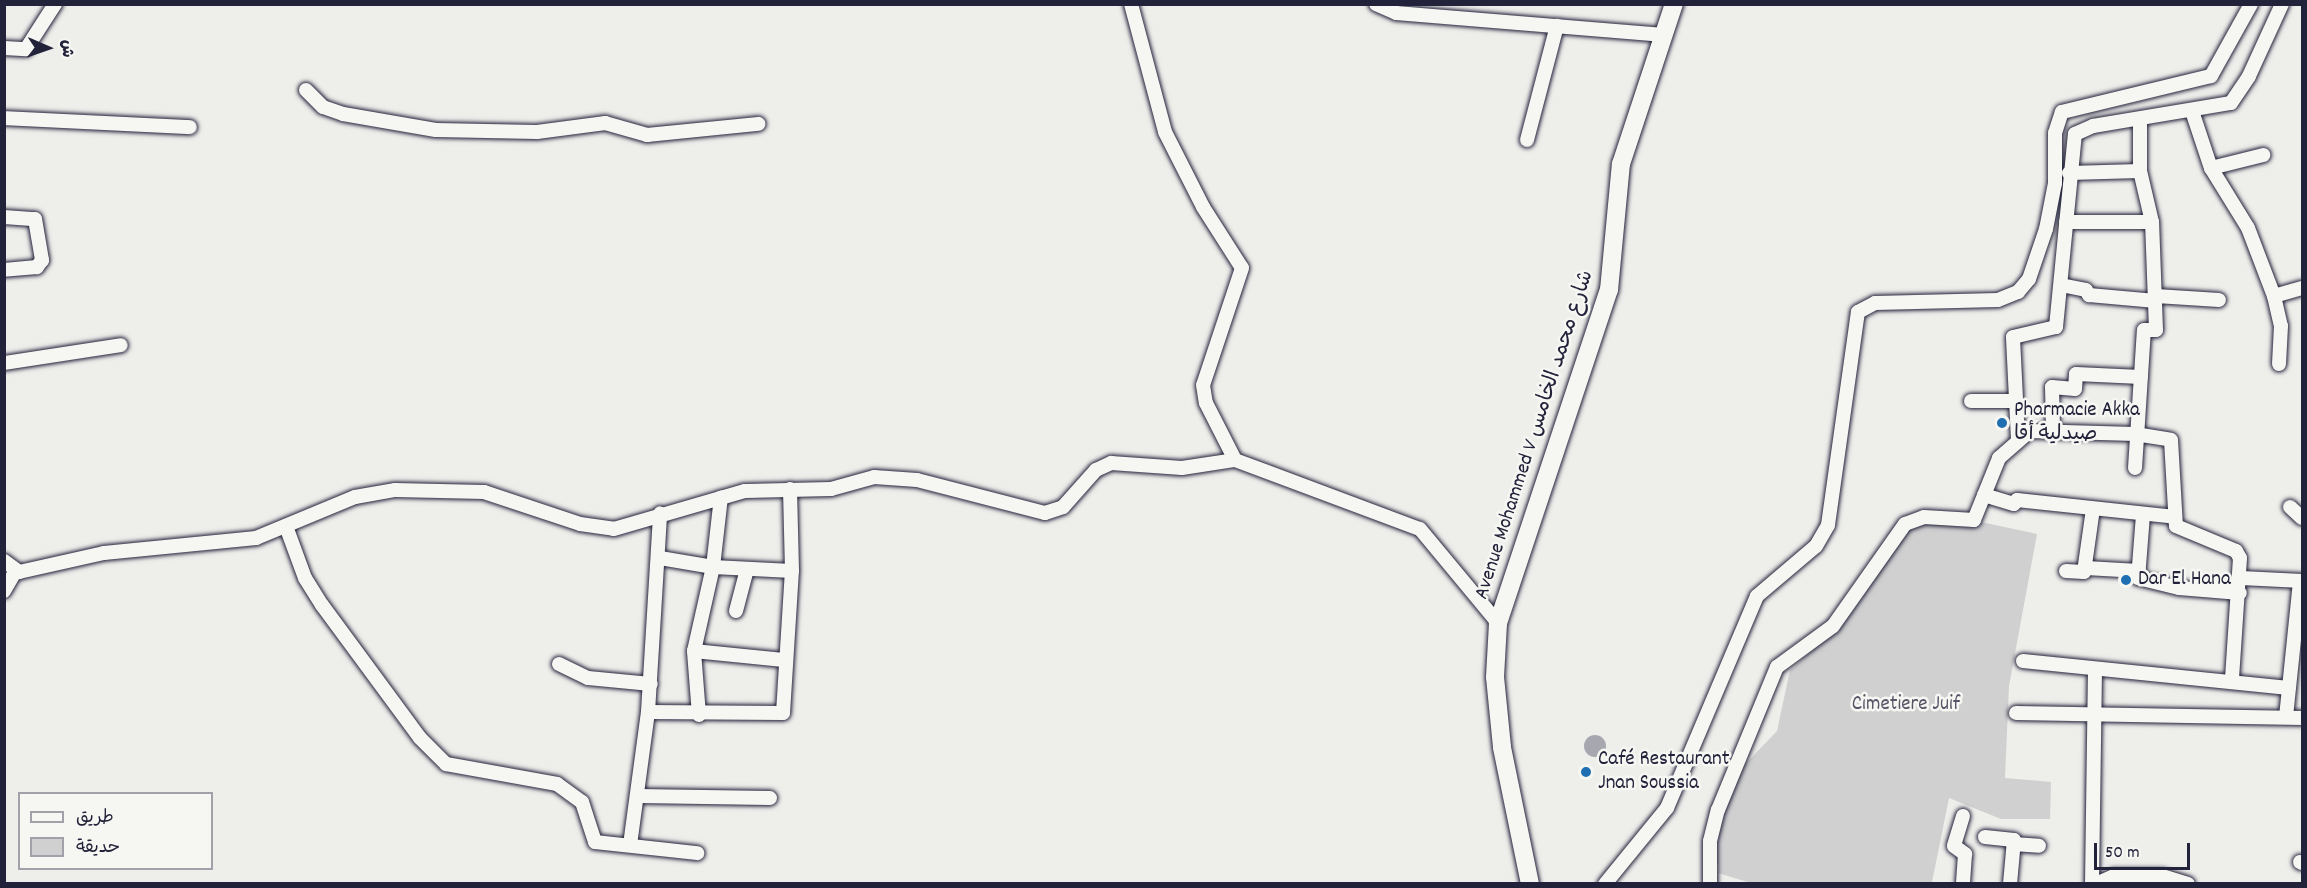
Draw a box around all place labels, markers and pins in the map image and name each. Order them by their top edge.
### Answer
place label: Pharmacie Akka صيدلية أقا [2014,398,2140,448]
marker: Pharmacie Akka صيدلية أقا [1995,416,2009,430]
place label: Dar El Hana [2138,567,2231,593]
marker: Dar El Hana [2119,573,2133,587]
place label: Café Restaurant Jnan Soussia [1598,747,1730,797]
marker: Café Restaurant Jnan Soussia [1579,765,1593,779]

